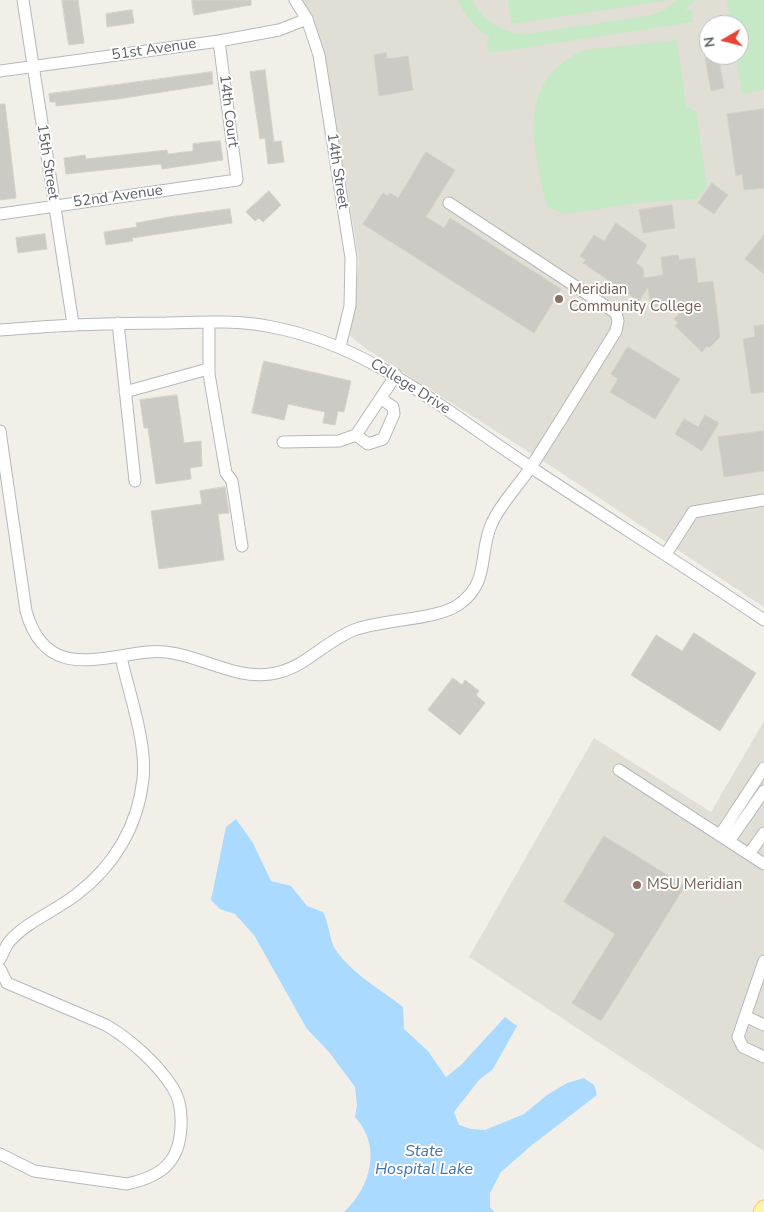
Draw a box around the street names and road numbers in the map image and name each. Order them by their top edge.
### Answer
street label: 51st Avenue [111,35,197,65]
street label: 14th Court [215,74,241,148]
street label: 15th Street [32,123,62,201]
street label: 14th Street [322,132,352,210]
street label: 52nd Avenue [72,182,164,212]
street label: College Drive [367,355,453,419]

